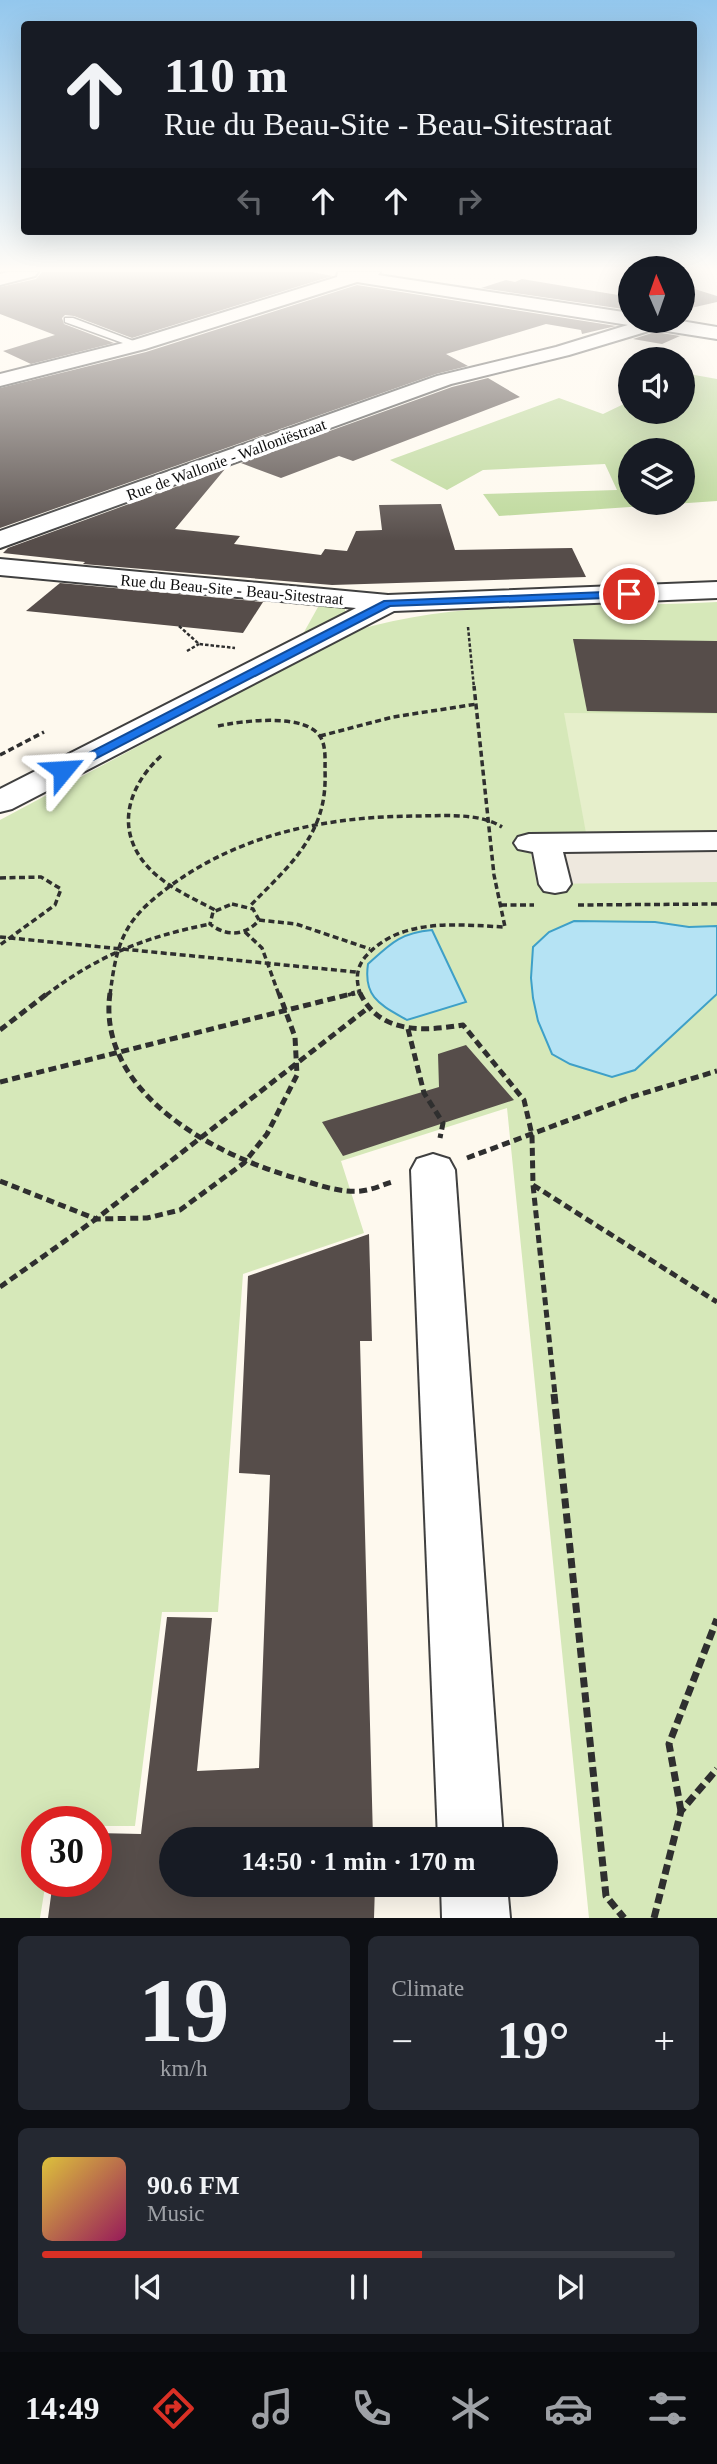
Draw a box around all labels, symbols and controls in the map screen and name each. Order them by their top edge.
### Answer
text: 110 m [164,48,288,103]
icon: ahead [49,49,140,140]
text: Rue du Beau-Site - Beau-Sitestraat [164,106,612,142]
icon: left [231,182,269,220]
icon: ahead [304,182,342,220]
icon: ahead [377,182,415,220]
icon: right [450,182,488,220]
north arrow [618,256,695,332]
map controls [618,256,695,515]
button: sound [618,347,695,424]
street label: Rue de Wallonie - Walloniëstraat [124,415,329,504]
button: layers [618,438,695,515]
pin [599,564,659,624]
street label: Rue du Beau-Site - Beau-Sitestraat [120,571,345,608]
icon: arrive [610,575,648,613]
position arrow [26,733,100,807]
speed limit sign: 30 [21,1806,112,1897]
text: 14:50 · 1 min · 170 m [242,1847,476,1876]
text: 19 [138,1960,229,2061]
text: Climate [392,1976,464,2001]
text: 19° [497,2012,570,2069]
text: − [392,2020,413,2062]
text: + [654,2020,675,2062]
text: km/h [160,2056,207,2081]
text: 90.6 FM [147,2171,239,2200]
text: Music [147,2201,205,2226]
icon: previous [129,2268,167,2306]
icon: pause [340,2268,378,2306]
icon: next [551,2268,589,2306]
icon: directions [149,2384,198,2433]
icon: music [248,2384,297,2433]
icon: phone [347,2384,396,2433]
icon: climate [446,2384,495,2433]
icon: car [544,2384,593,2433]
icon: filters [643,2384,692,2433]
text: 14:49 [25,2390,100,2426]

